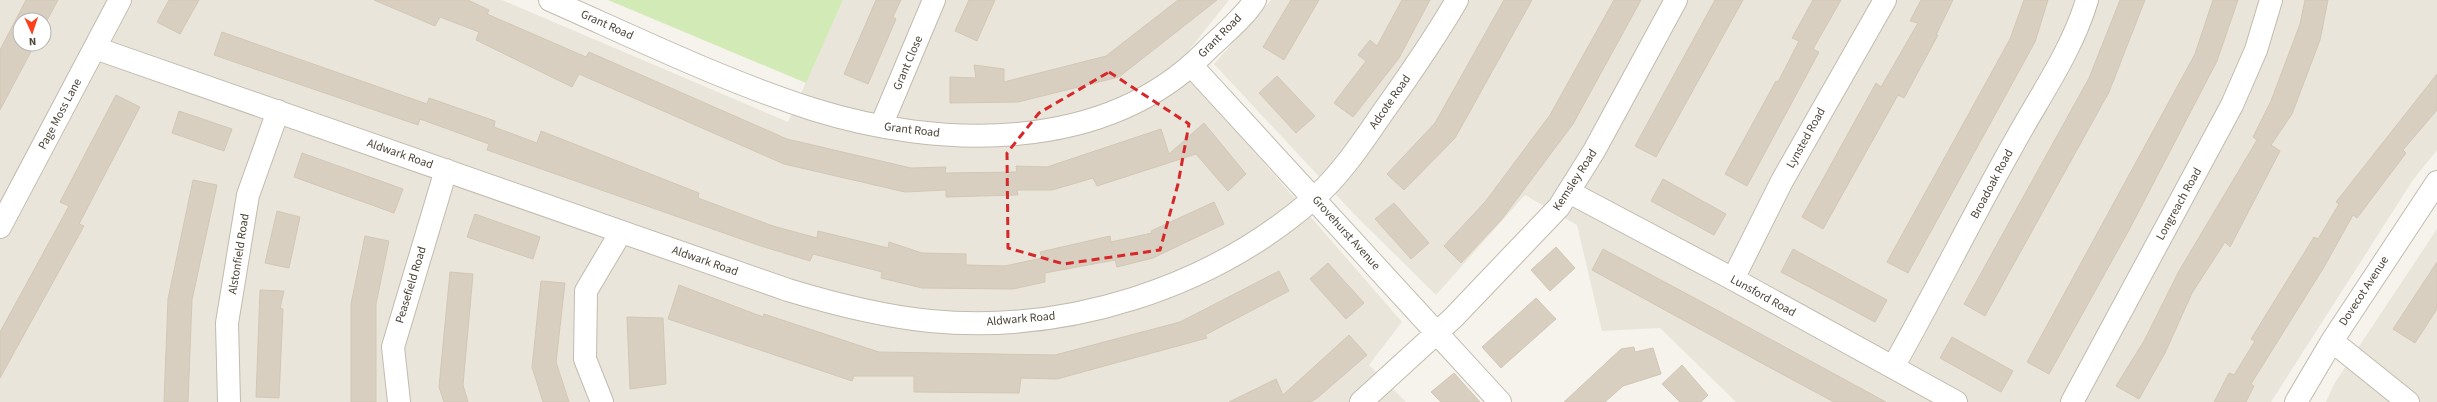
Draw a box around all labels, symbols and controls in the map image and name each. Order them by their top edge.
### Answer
street label: Grant Road [578,6,636,44]
street label: Grant Road [1194,10,1246,62]
north arrow [12,12,52,52]
street label: Grant Close [889,33,927,93]
text: N [28,34,37,49]
street label: Adcote Road [1365,71,1415,133]
street label: Page Moss Lane [34,75,86,153]
street label: Lynsted Road [1782,105,1830,171]
street label: Grant Road [883,118,941,142]
street label: Aldwark Road [365,135,435,173]
street label: Kemsley Road [1549,146,1601,214]
street label: Broadoak Road [1967,146,2017,222]
street label: Longreach Road [2152,165,2206,243]
street label: Grovehurst Avenue [1308,192,1384,274]
street label: Alstonfield Road [224,212,254,296]
street label: Aldwark Road [670,242,740,280]
street label: Peasefield Road [391,244,431,326]
street label: Dovecot Avenue [2335,253,2393,329]
street label: Lunsford Road [1727,271,1799,321]
street label: Aldwark Road [986,308,1056,330]

